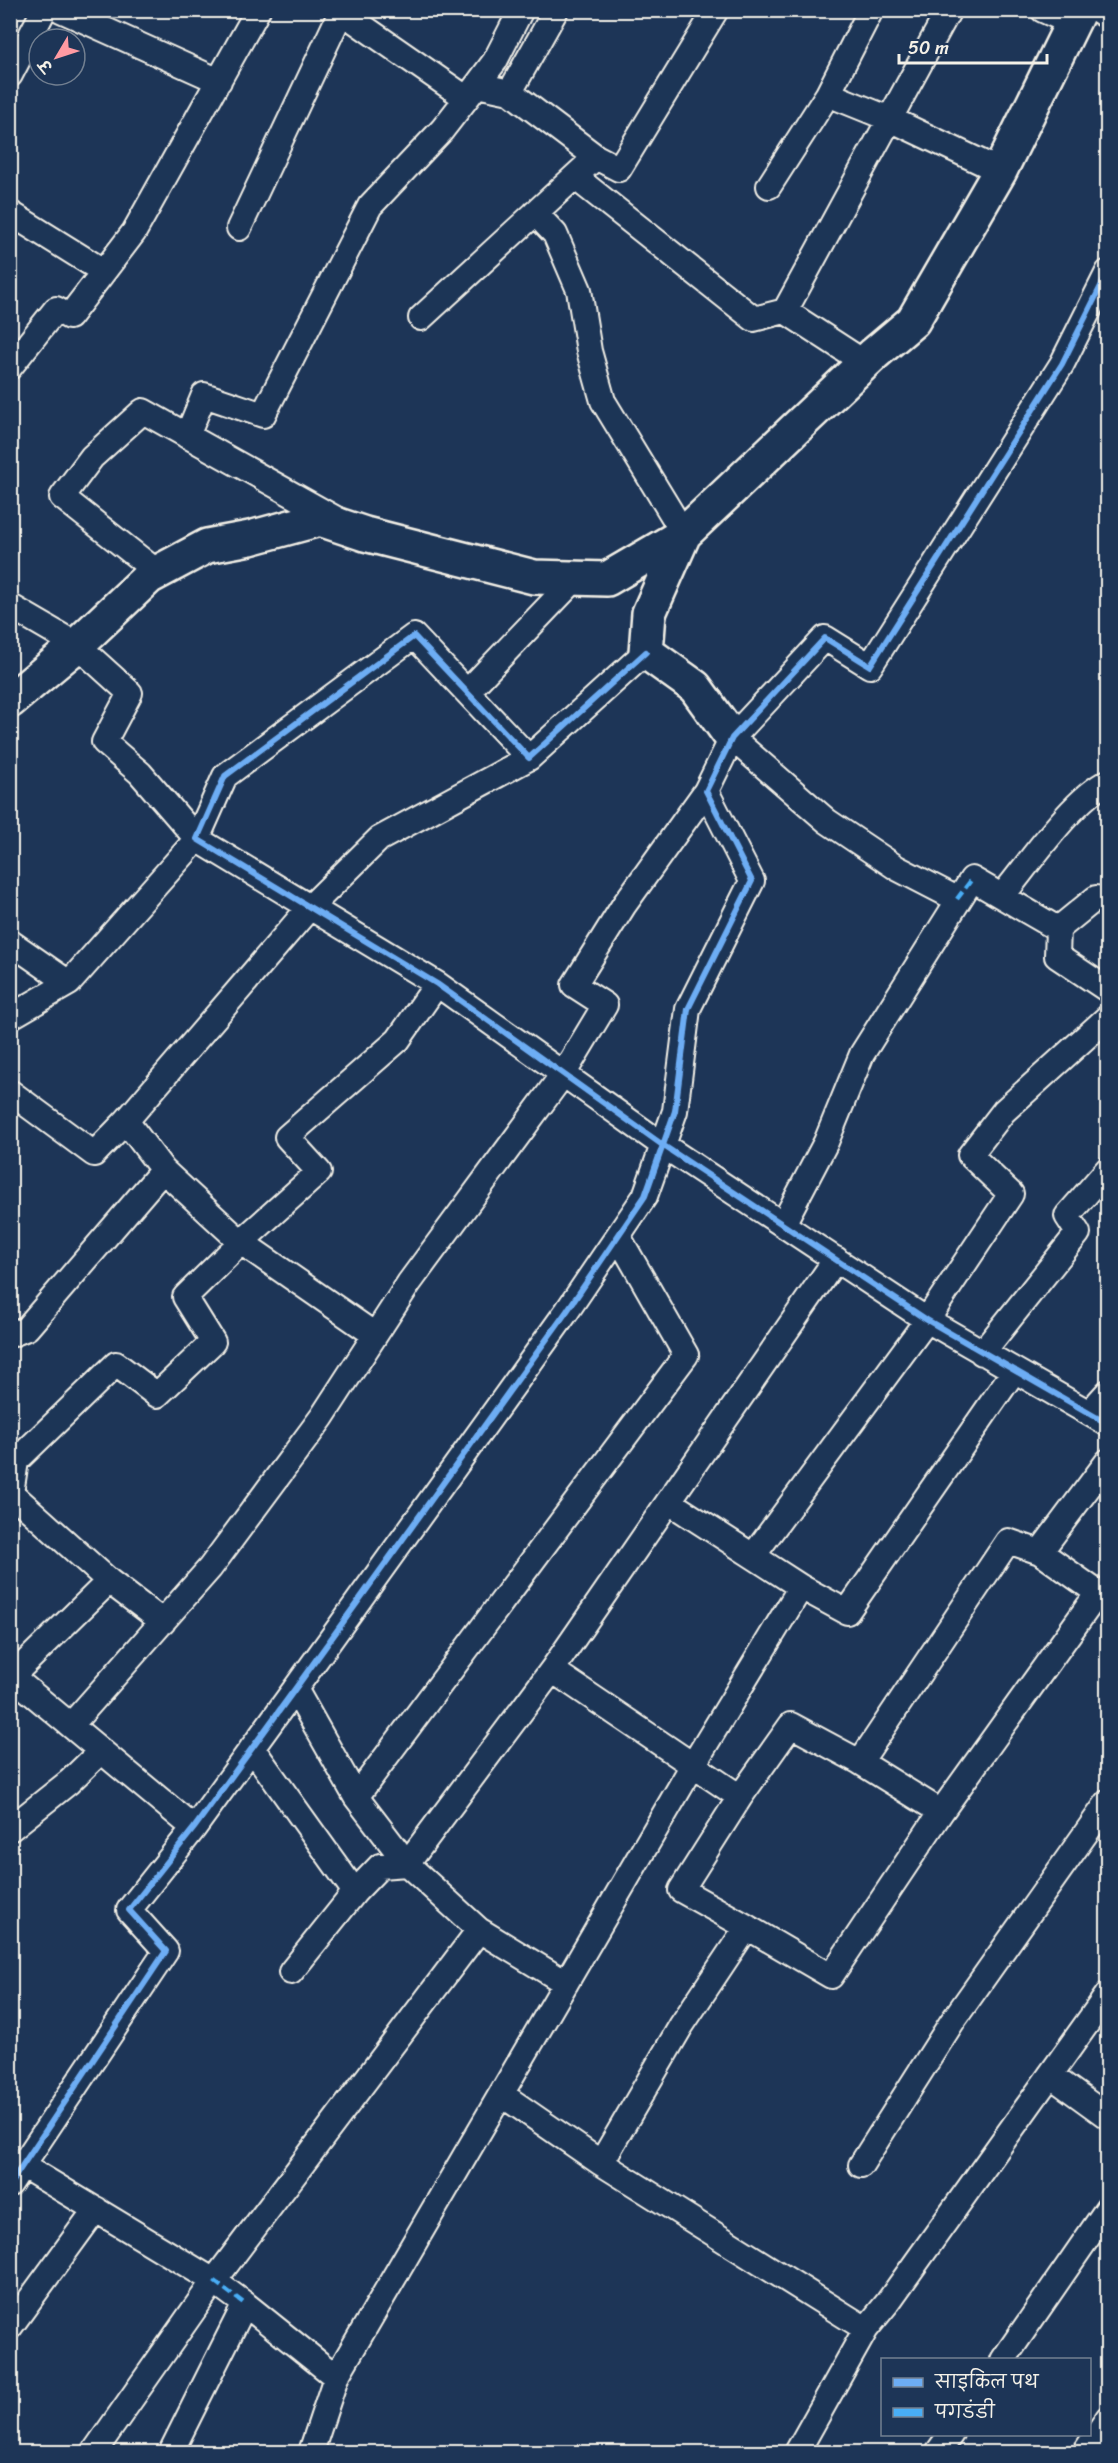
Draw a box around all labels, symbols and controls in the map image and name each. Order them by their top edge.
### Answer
north arrow [27,27,87,87]
scale bar [899,27,1048,65]
text: 50 m [908,32,949,64]
text: उ [30,52,62,81]
legend [881,2358,1091,2436]
text: साइकिल पथ [934,2366,1040,2398]
text: पगडंडी [934,2396,995,2428]

